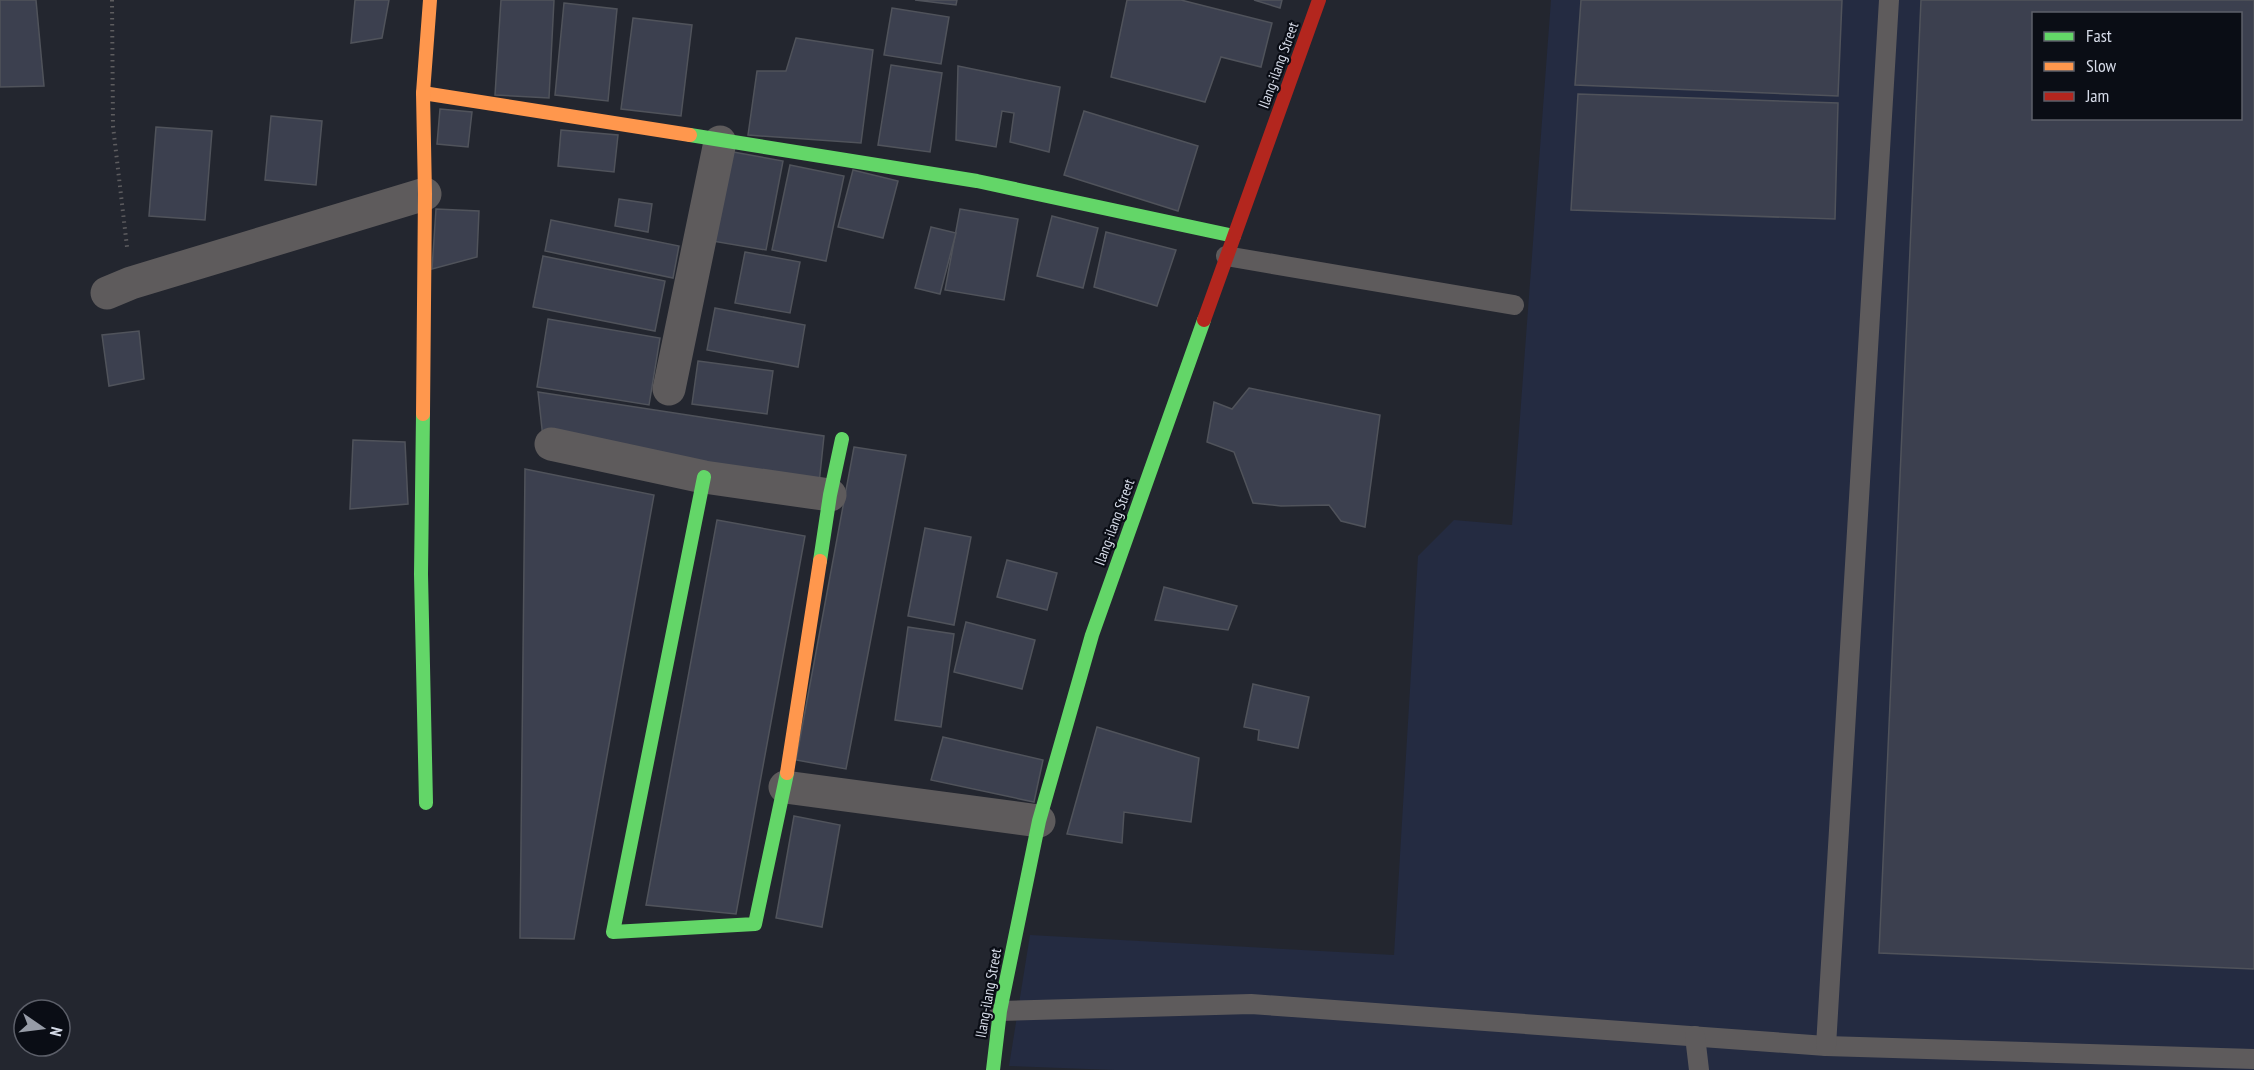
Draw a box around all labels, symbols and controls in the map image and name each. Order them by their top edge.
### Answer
legend [2032,12,2242,120]
street label: Ilang-ilang Street [1254,19,1302,111]
text: Fast [2086,24,2112,47]
text: Slow [2086,54,2117,77]
text: Jam [2085,84,2109,107]
street label: Ilang-ilang Street [1090,476,1138,568]
street label: Ilang-ilang Street [971,947,1005,1039]
north arrow [12,998,72,1058]
text: N [46,1025,67,1038]

